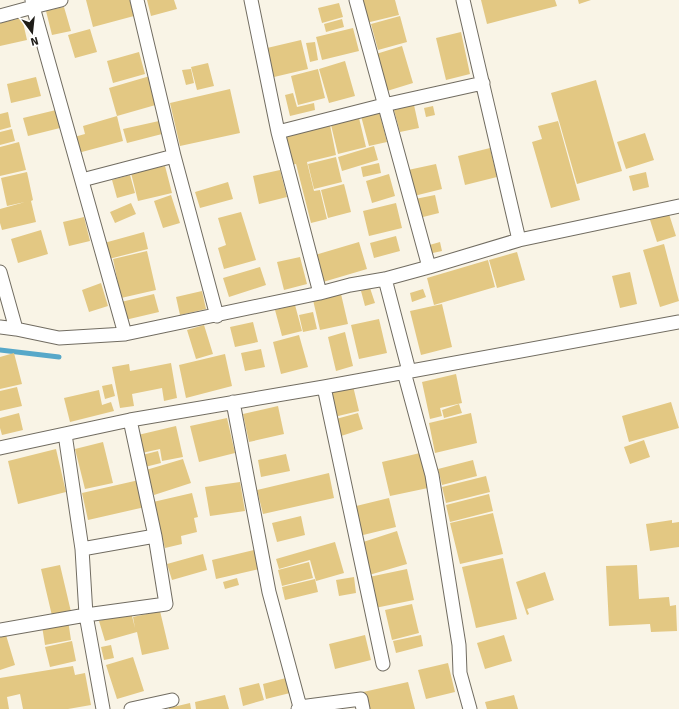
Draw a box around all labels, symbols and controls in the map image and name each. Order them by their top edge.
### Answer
north arrow [12,12,52,52]
text: N [29,34,40,48]

